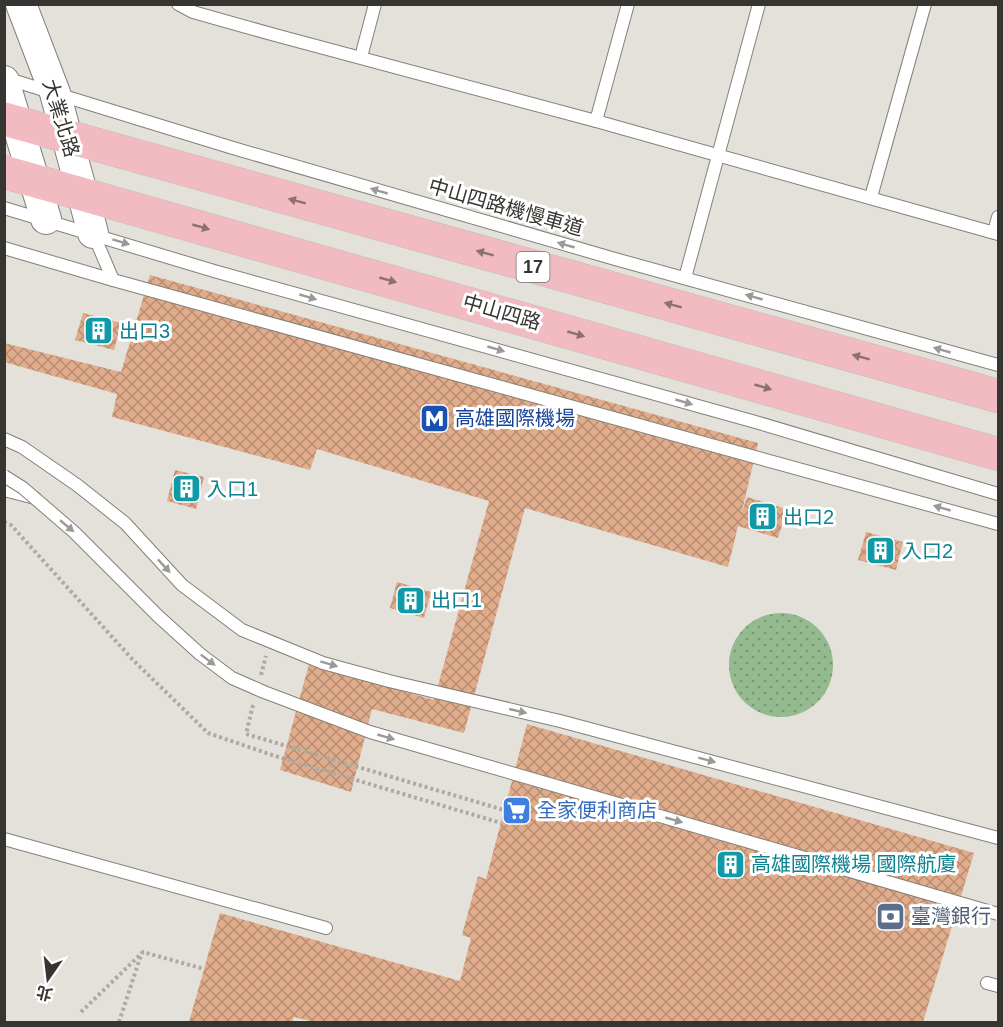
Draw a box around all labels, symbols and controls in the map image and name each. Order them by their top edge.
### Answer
street label: 大業北路 [39,77,83,159]
street label: 中山四路機慢車道 [426,174,586,240]
one-way arrow [370,186,388,195]
one-way arrow [288,196,306,205]
one-way arrow [192,223,210,232]
one-way arrow [112,238,130,247]
one-way arrow [557,240,575,249]
one-way arrow [476,248,494,258]
road number: 17 [516,252,550,282]
one-way arrow [379,276,397,285]
street label: 中山四路 [461,290,543,334]
one-way arrow [745,292,763,302]
one-way arrow [299,293,317,302]
one-way arrow [664,300,682,310]
building icon: 出口3 [82,315,114,347]
place label: 出口3 [119,320,170,342]
one-way arrow [567,329,585,339]
one-way arrow [487,345,505,355]
one-way arrow [933,345,951,354]
one-way arrow [852,352,870,362]
one-way arrow [754,383,772,392]
one-way arrow [675,398,693,407]
metro station icon: 高雄國際機場 [418,402,450,434]
place label: 高雄國際機場 [455,407,575,429]
building icon: 入口1 [170,473,202,505]
place label: 入口1 [207,478,258,500]
building icon: 出口2 [746,501,778,533]
one-way arrow [933,503,951,512]
place label: 出口2 [783,506,834,528]
one-way arrow [59,519,75,532]
building icon: 入口2 [865,535,897,567]
place label: 入口2 [902,540,953,562]
one-way arrow [157,558,171,573]
building icon: 出口1 [394,584,426,616]
place label: 出口1 [431,589,482,611]
one-way arrow [199,654,215,666]
one-way arrow [320,660,338,669]
one-way arrow [509,707,528,717]
one-way arrow [377,733,395,742]
one-way arrow [698,756,716,765]
supermarket icon: 全家便利商店 [500,794,532,826]
place label: 全家便利商店 [537,799,657,821]
one-way arrow [665,816,683,825]
building icon: 高雄國際機場 國際航廈 [714,848,746,880]
place label: 高雄國際機場 國際航廈 [751,853,957,875]
bank icon: 臺灣銀行 [874,900,906,932]
place label: 臺灣銀行 [911,905,991,927]
north arrow [18,949,78,1009]
text: 北 [35,983,54,1003]

